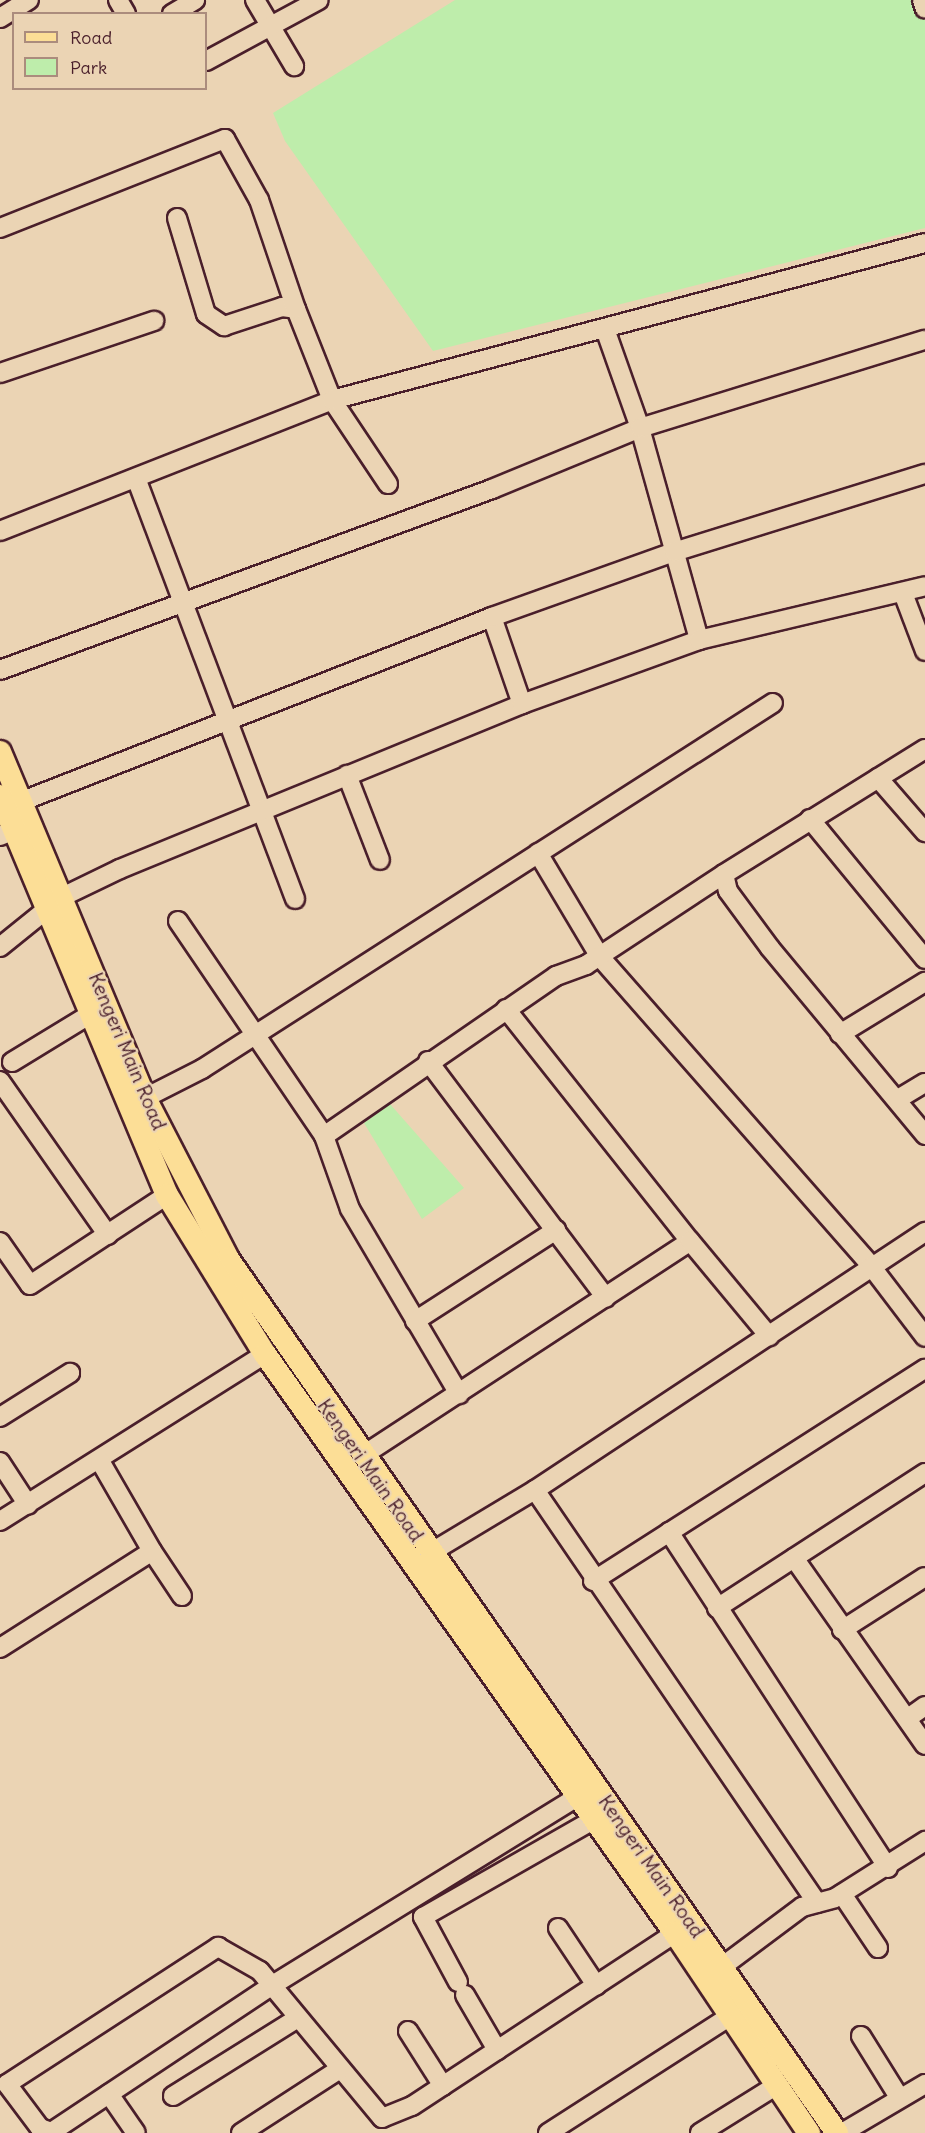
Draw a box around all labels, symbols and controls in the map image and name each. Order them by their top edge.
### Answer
legend [12,12,207,90]
text: Road [70,26,112,49]
text: Park [70,56,107,79]
street label: Kengeri Main Road [84,969,172,1133]
street label: Kengeri Main Road [313,1394,429,1546]
street label: Kengeri Main Road [594,1790,710,1942]

